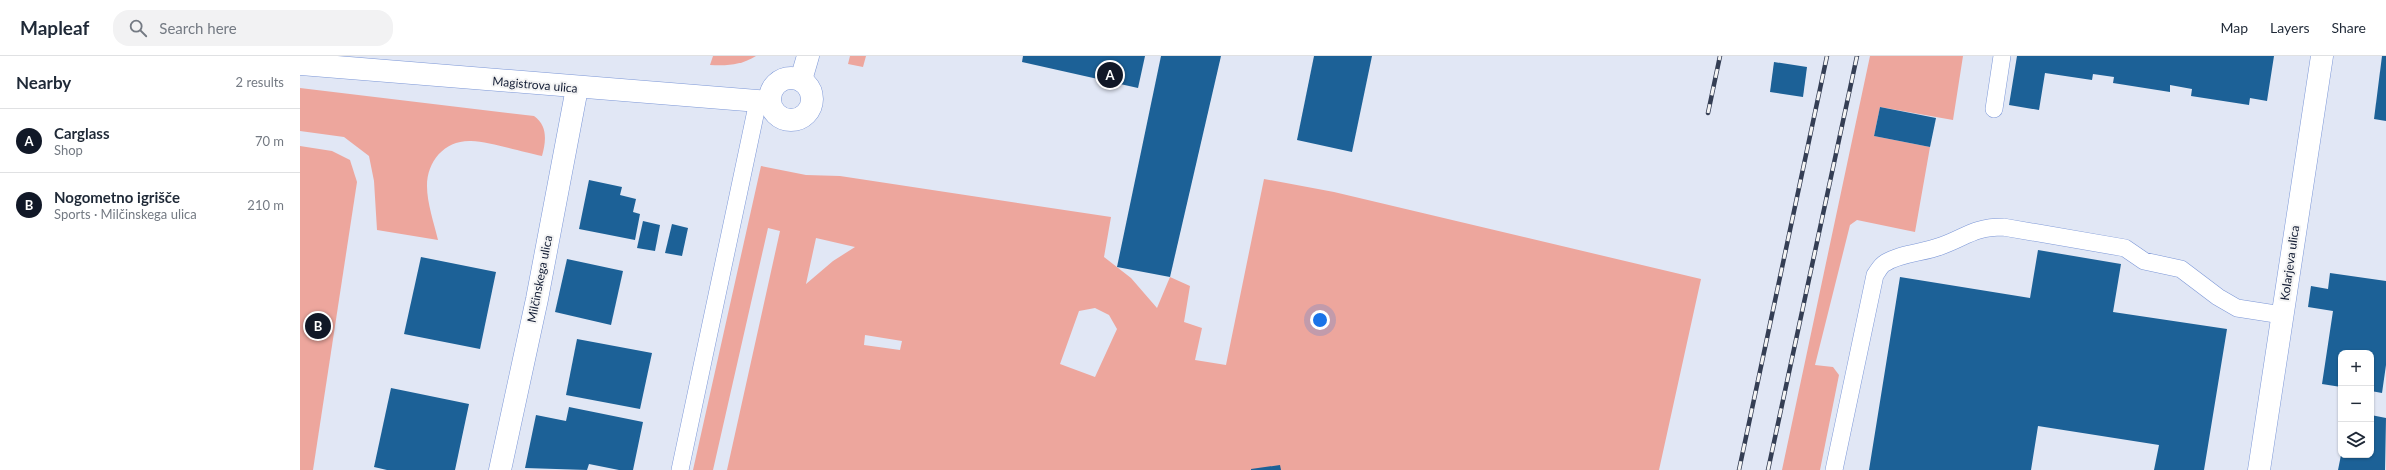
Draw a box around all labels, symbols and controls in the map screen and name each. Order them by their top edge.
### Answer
search box [113,10,393,46]
text: Mapleaf [20,16,89,39]
icon: search [127,17,149,39]
text: Search here [159,19,237,37]
text: Map [2220,19,2248,36]
text: Layers [2270,19,2310,36]
text: Share [2332,19,2366,36]
pin: A [1097,60,1123,90]
text: Nearby [16,72,71,93]
street label: Magistrova ulica [492,73,578,96]
text: 2 results [236,74,284,90]
text: Carglass [54,124,110,142]
text: A [24,133,34,149]
text: 70 m [255,133,284,149]
text: Shop [54,142,83,158]
text: Nogometno igrišče [54,188,180,206]
text: B [25,197,33,213]
text: 210 m [247,197,284,213]
text: Sports · Milčinskega ulica [54,206,197,222]
street label: Kolarjeva ulica [2277,224,2302,301]
street label: Milčinskega ulica [524,234,555,324]
your location [1310,310,1330,330]
pin: B [305,311,331,341]
map controls [2338,350,2374,458]
button: + [2338,350,2374,386]
button: − [2338,386,2374,422]
button: layers [2338,422,2374,458]

